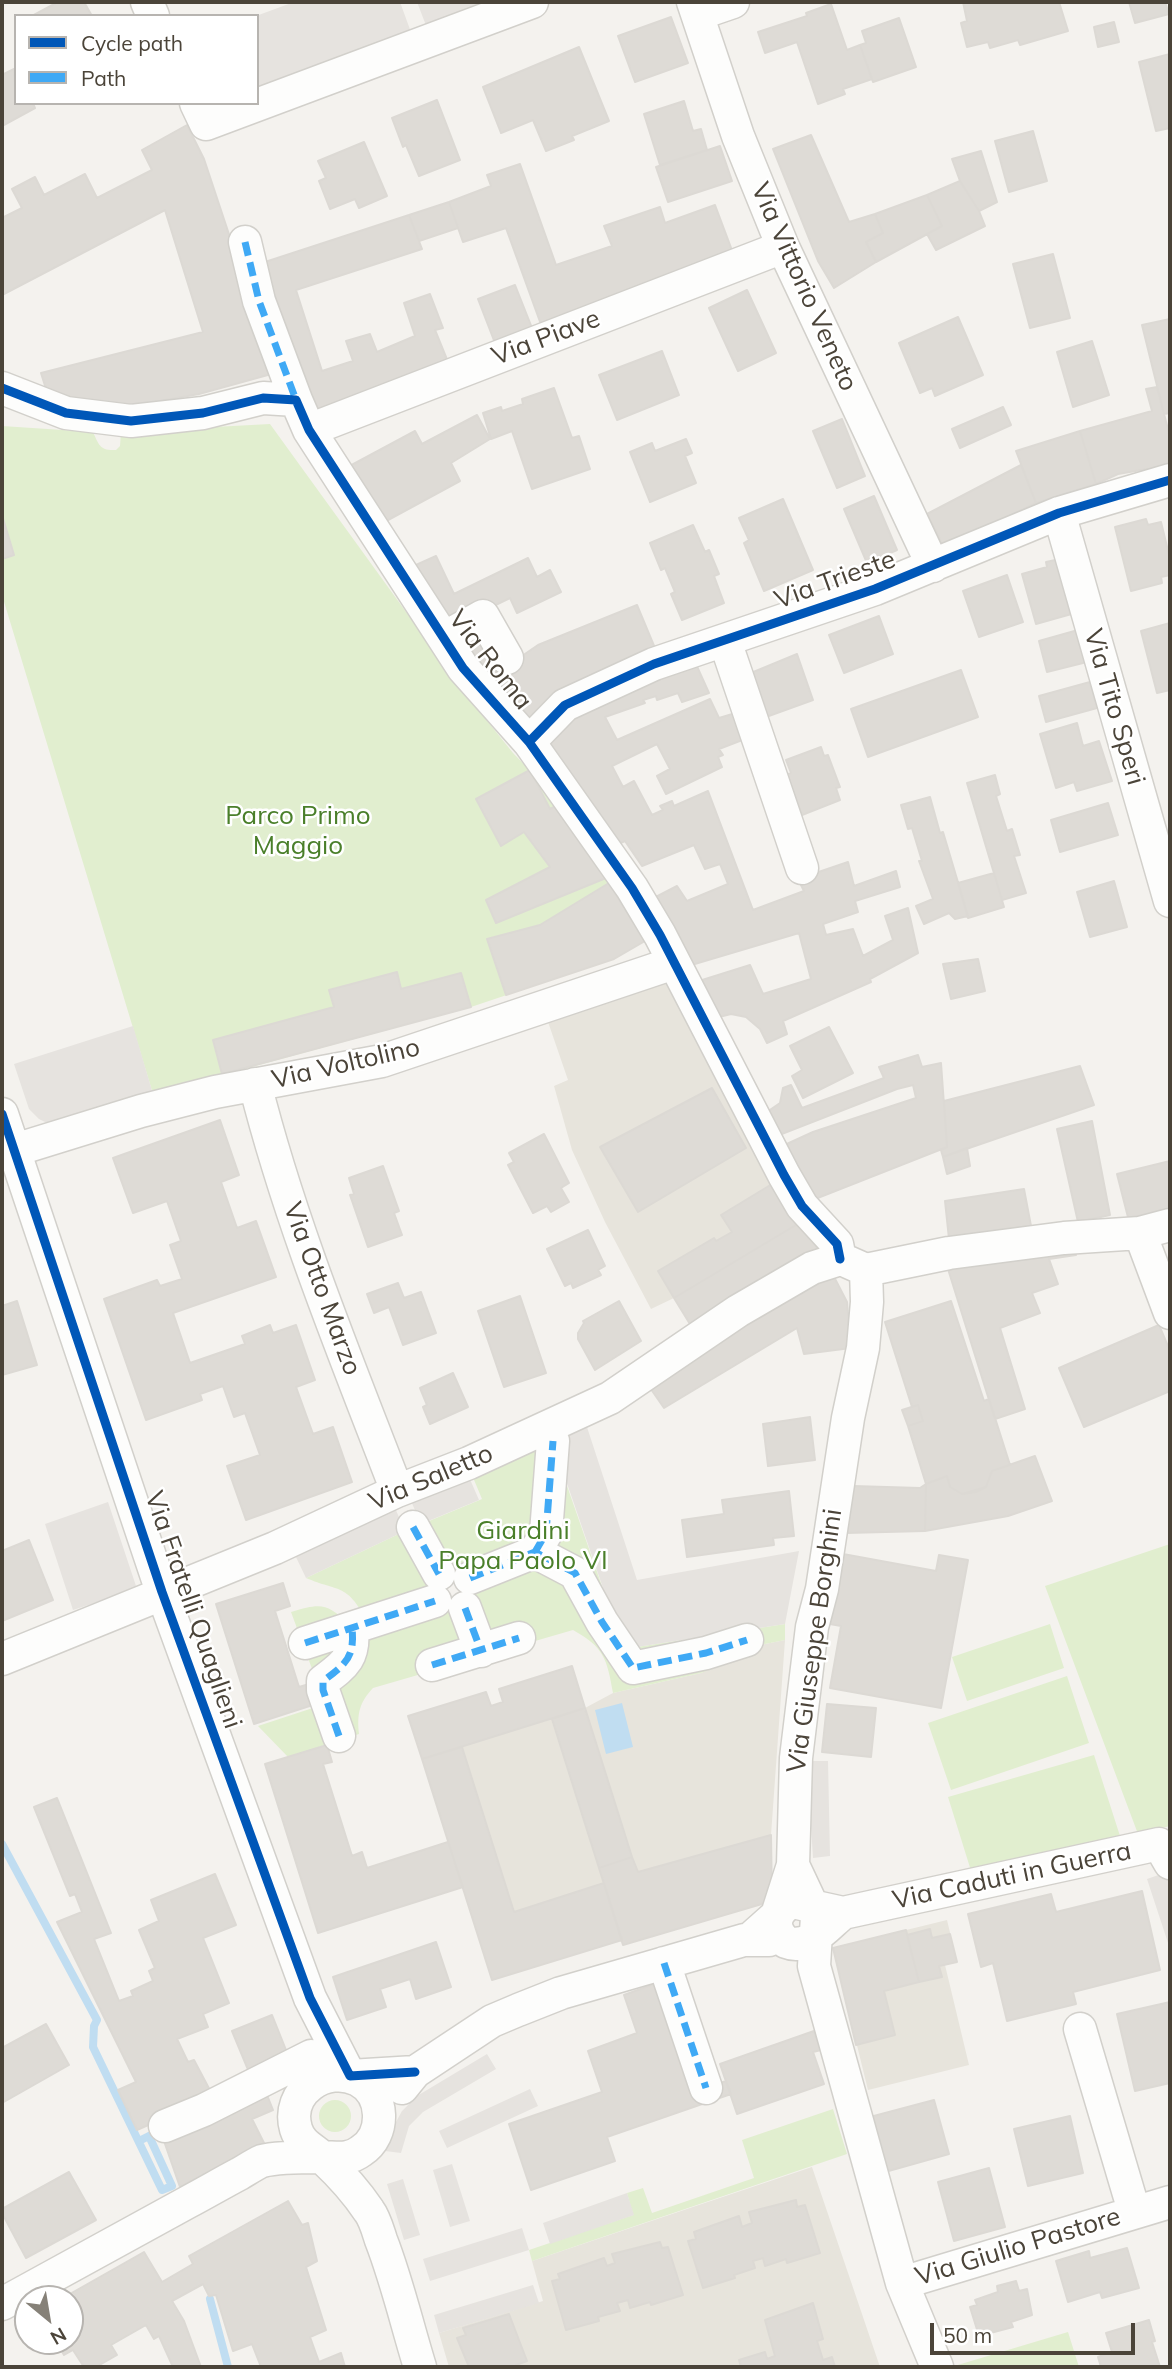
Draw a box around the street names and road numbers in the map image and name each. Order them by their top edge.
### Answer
street label: Via Vittorio Veneto [744,178,864,396]
street label: Via Piave [488,303,604,373]
street label: Via Trieste [770,544,900,616]
street label: Via Roma [441,604,539,716]
street label: Via Tito Speri [1077,625,1151,789]
street label: Via Voltolino [269,1032,423,1096]
street label: Via Otto Marzo [276,1198,368,1380]
street label: Via Saletto [364,1438,498,1518]
street label: Via Fratelli Quaglieni [138,1487,248,1733]
street label: Via Giuseppe Borghini [781,1507,849,1775]
street label: Via Caduti in Guerra [890,1835,1134,1917]
street label: Via Giulio Pastore [912,2201,1124,2293]

